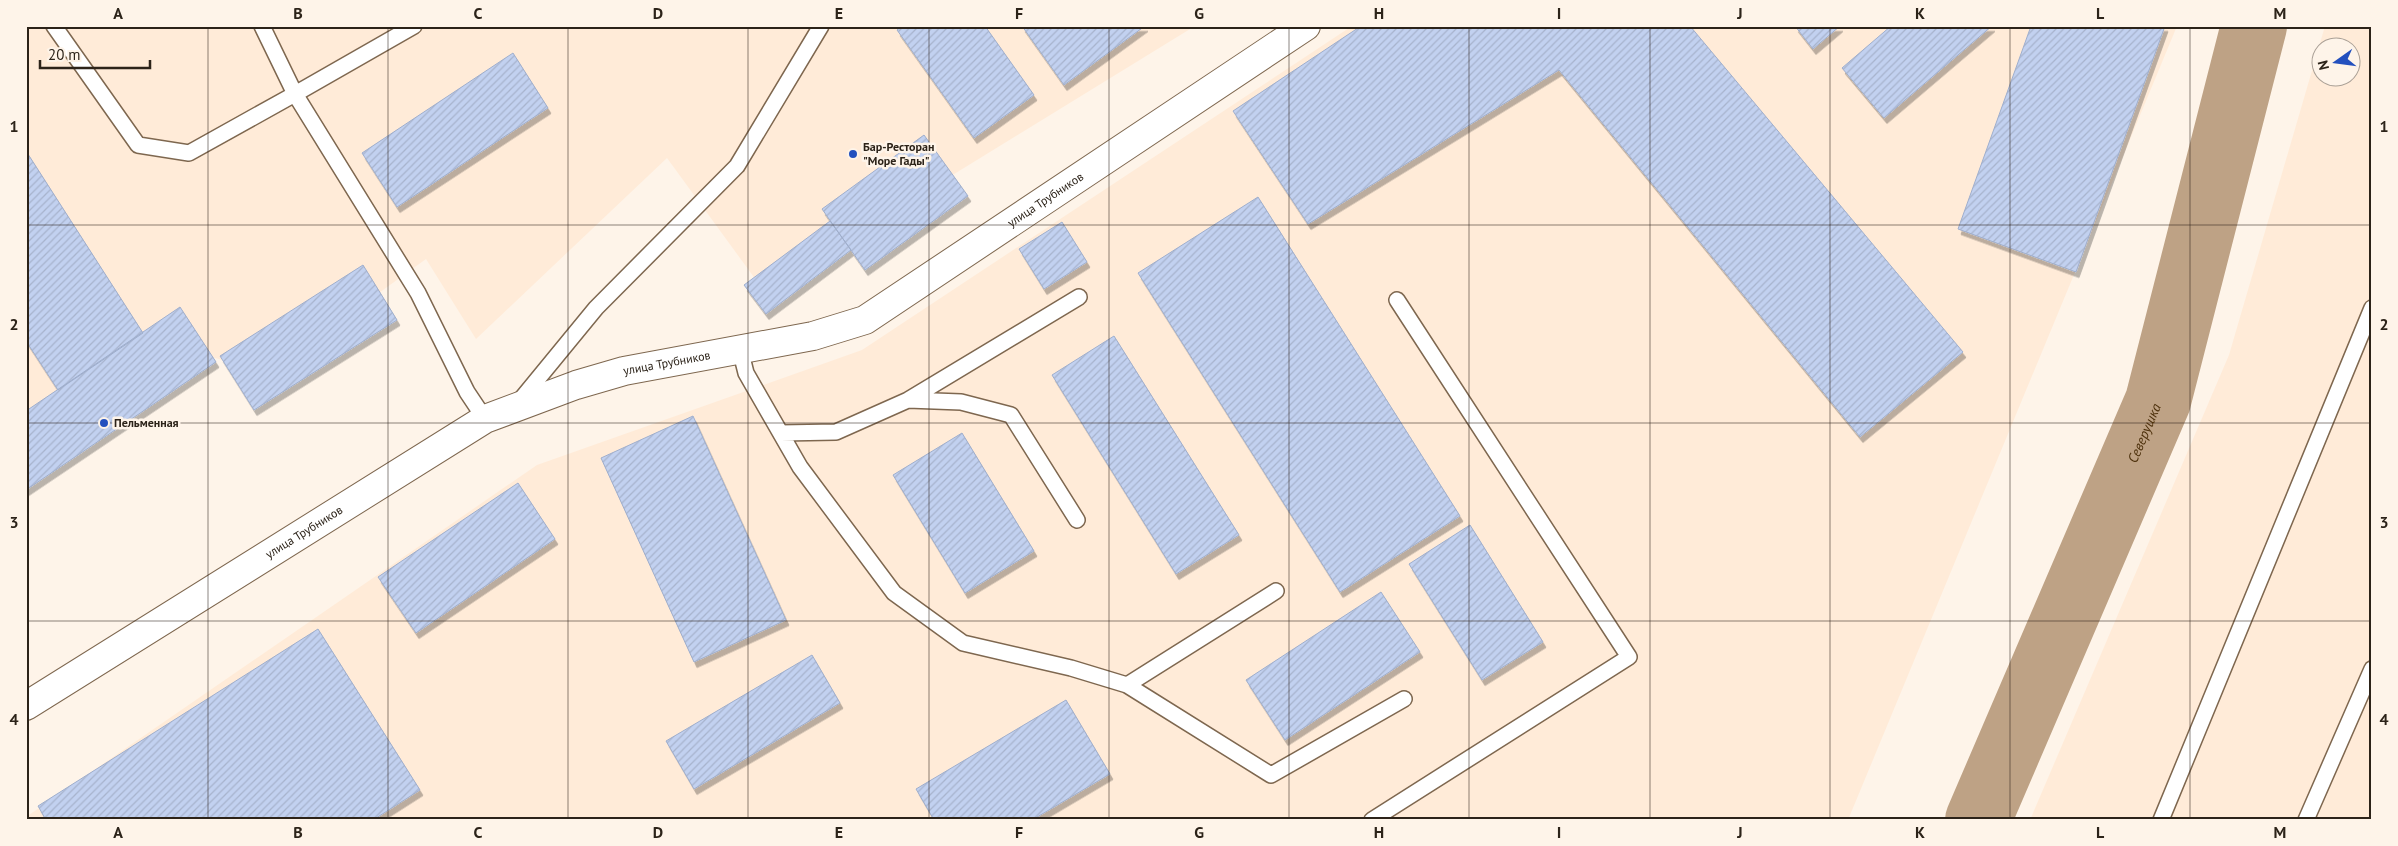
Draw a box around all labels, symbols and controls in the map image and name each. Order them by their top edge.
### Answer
text: A [113,3,123,23]
text: B [293,3,303,23]
text: C [474,3,483,23]
text: D [653,3,663,23]
text: E [835,3,843,23]
text: F [1015,3,1023,23]
text: G [1194,3,1204,23]
text: H [1374,3,1384,23]
text: I [1557,3,1561,23]
text: J [1736,3,1743,23]
text: K [1915,3,1925,23]
text: L [2096,3,2105,23]
text: M [2274,3,2286,23]
scale bar [40,38,150,70]
north arrow [2310,38,2360,88]
text: 20 m [48,45,81,64]
text: N [2314,59,2333,72]
text: 1 [9,116,19,136]
text: 1 [2379,116,2389,136]
place label: Бар-Ресторан "Море Гады" [863,139,934,168]
marker: Бар-Ресторан "Море Гады" [847,148,859,160]
street label: улица Трубников [1004,169,1086,230]
text: 2 [9,314,19,334]
text: 2 [2379,314,2389,334]
street label: улица Трубников [622,347,711,378]
water label: Северушка [2123,401,2165,466]
place label: Пельменная [114,415,179,430]
marker: Пельменная [98,417,110,429]
street label: улица Трубников [262,502,345,561]
text: 3 [9,512,19,532]
text: 3 [2379,512,2389,532]
text: 4 [9,709,19,729]
text: 4 [2379,709,2389,729]
text: A [113,822,123,842]
text: B [293,822,303,842]
text: C [474,822,483,842]
text: D [653,822,663,842]
text: E [835,822,843,842]
text: F [1015,822,1023,842]
text: G [1194,822,1204,842]
text: H [1374,822,1384,842]
text: I [1557,822,1561,842]
text: J [1736,822,1743,842]
text: K [1915,822,1925,842]
text: L [2096,822,2105,842]
text: M [2274,822,2286,842]

